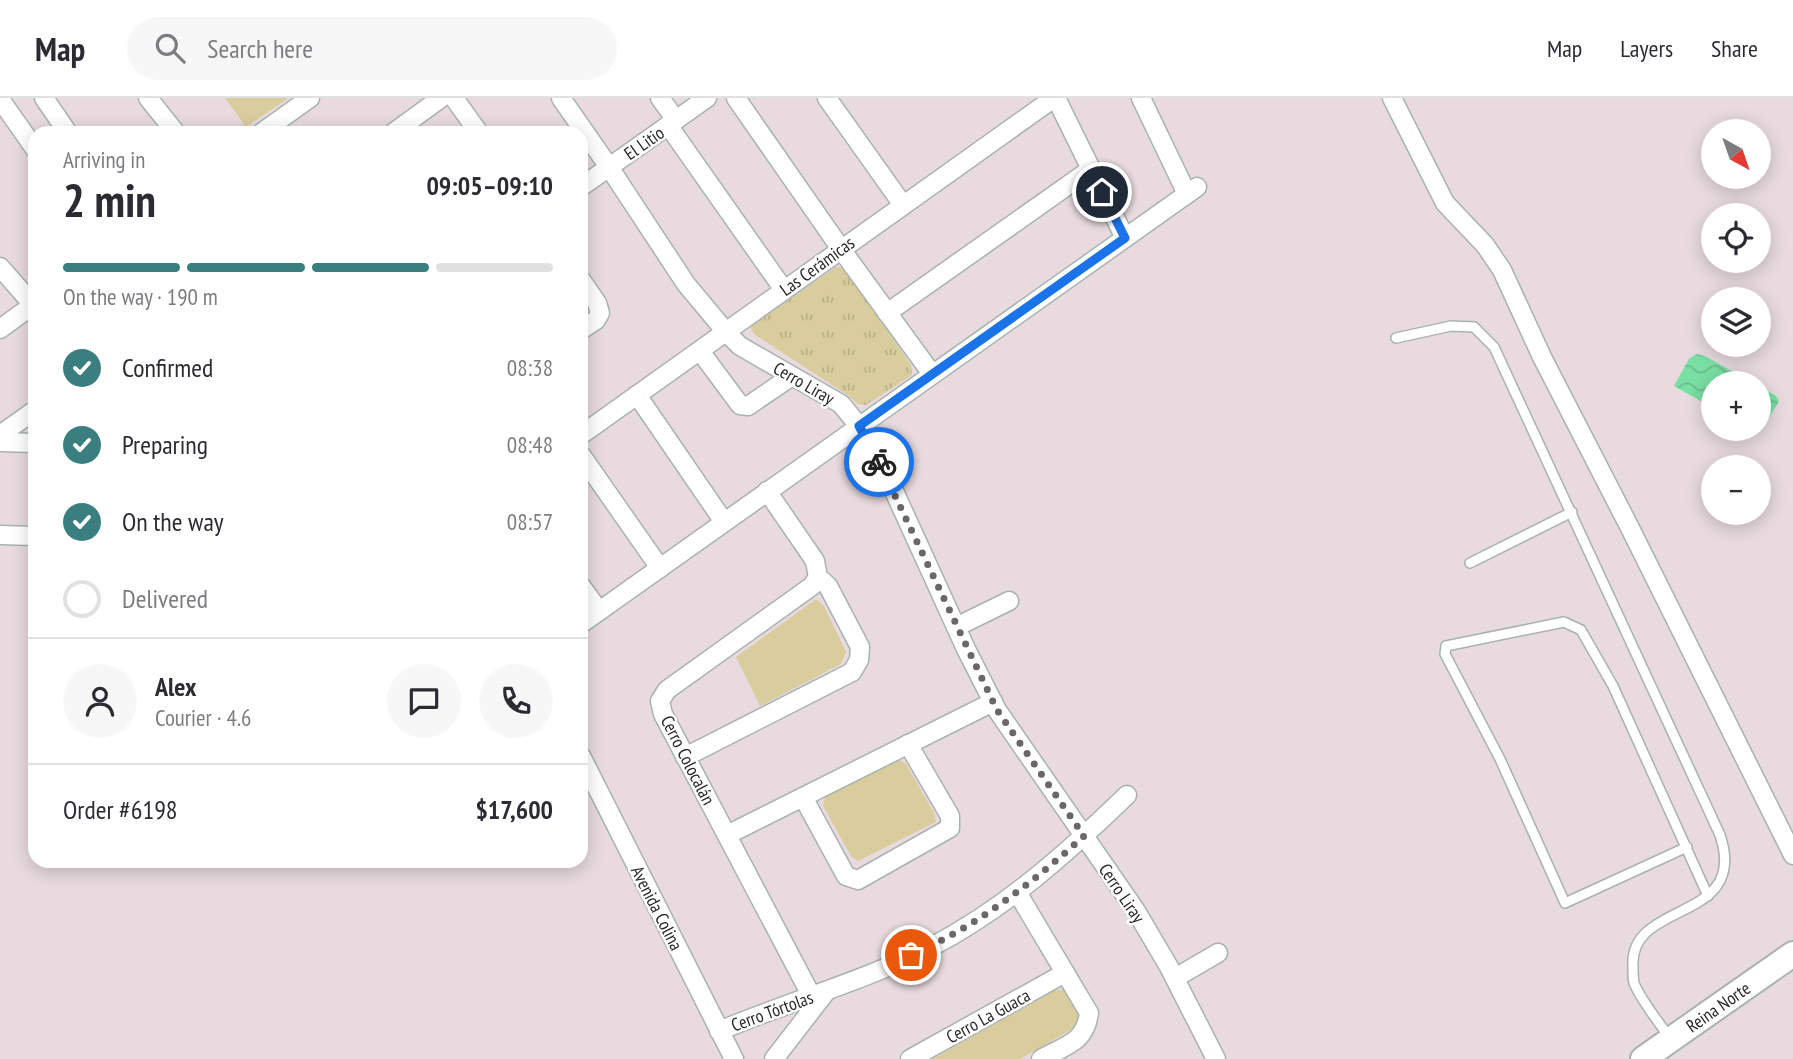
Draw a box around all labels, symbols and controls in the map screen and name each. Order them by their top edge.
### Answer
search box [127,17,617,80]
text: Map [35,27,85,70]
icon: search [151,29,189,67]
text: Search here [207,32,313,65]
text: Map [1547,33,1582,64]
text: Layers [1620,33,1673,64]
text: Share [1711,33,1758,64]
north arrow [1701,119,1771,189]
map controls [1701,119,1771,525]
street label: El Litio [619,121,669,165]
text: Arriving in [63,145,145,174]
pin [1072,162,1132,222]
text: 09:05–09:10 [426,169,553,202]
text: 2 min [63,170,156,230]
icon: home [1083,173,1121,211]
button: locate [1701,203,1771,273]
street label: Las Cerámicas [775,231,859,301]
text: On the way · 190 m [63,282,218,311]
button: layers [1701,287,1771,357]
icon: check [63,349,101,387]
text: Confirmed [122,351,213,384]
text: 08:38 [507,353,553,382]
street label: Cerro Liray [769,356,839,410]
button: + [1701,371,1771,441]
icon: check [63,426,101,464]
courier [844,427,914,497]
text: Preparing [122,428,208,461]
text: 08:48 [507,430,553,459]
icon: bike [860,443,898,481]
button: − [1701,455,1771,525]
icon: check [63,503,101,541]
text: On the way [122,505,224,538]
text: 08:57 [507,507,553,536]
text: Delivered [122,582,208,615]
button: person [63,664,137,738]
button: chat [387,664,461,738]
button: phone [479,664,553,738]
text: Alex [155,670,196,703]
text: Courier · 4.6 [155,703,251,732]
street label: Cerro Colocalán [656,712,720,808]
text: Order #6198 [63,793,178,826]
text: $17,600 [475,793,553,826]
street label: Cerro Liray [1094,859,1150,927]
street label: Avenida Colina [626,862,688,954]
pin [881,925,941,985]
icon: bag [892,936,930,974]
street label: Reina Norte [1681,977,1755,1037]
street label: Cerro La Guaca [942,984,1034,1048]
street label: Cerro Tórtolas [728,986,816,1036]

